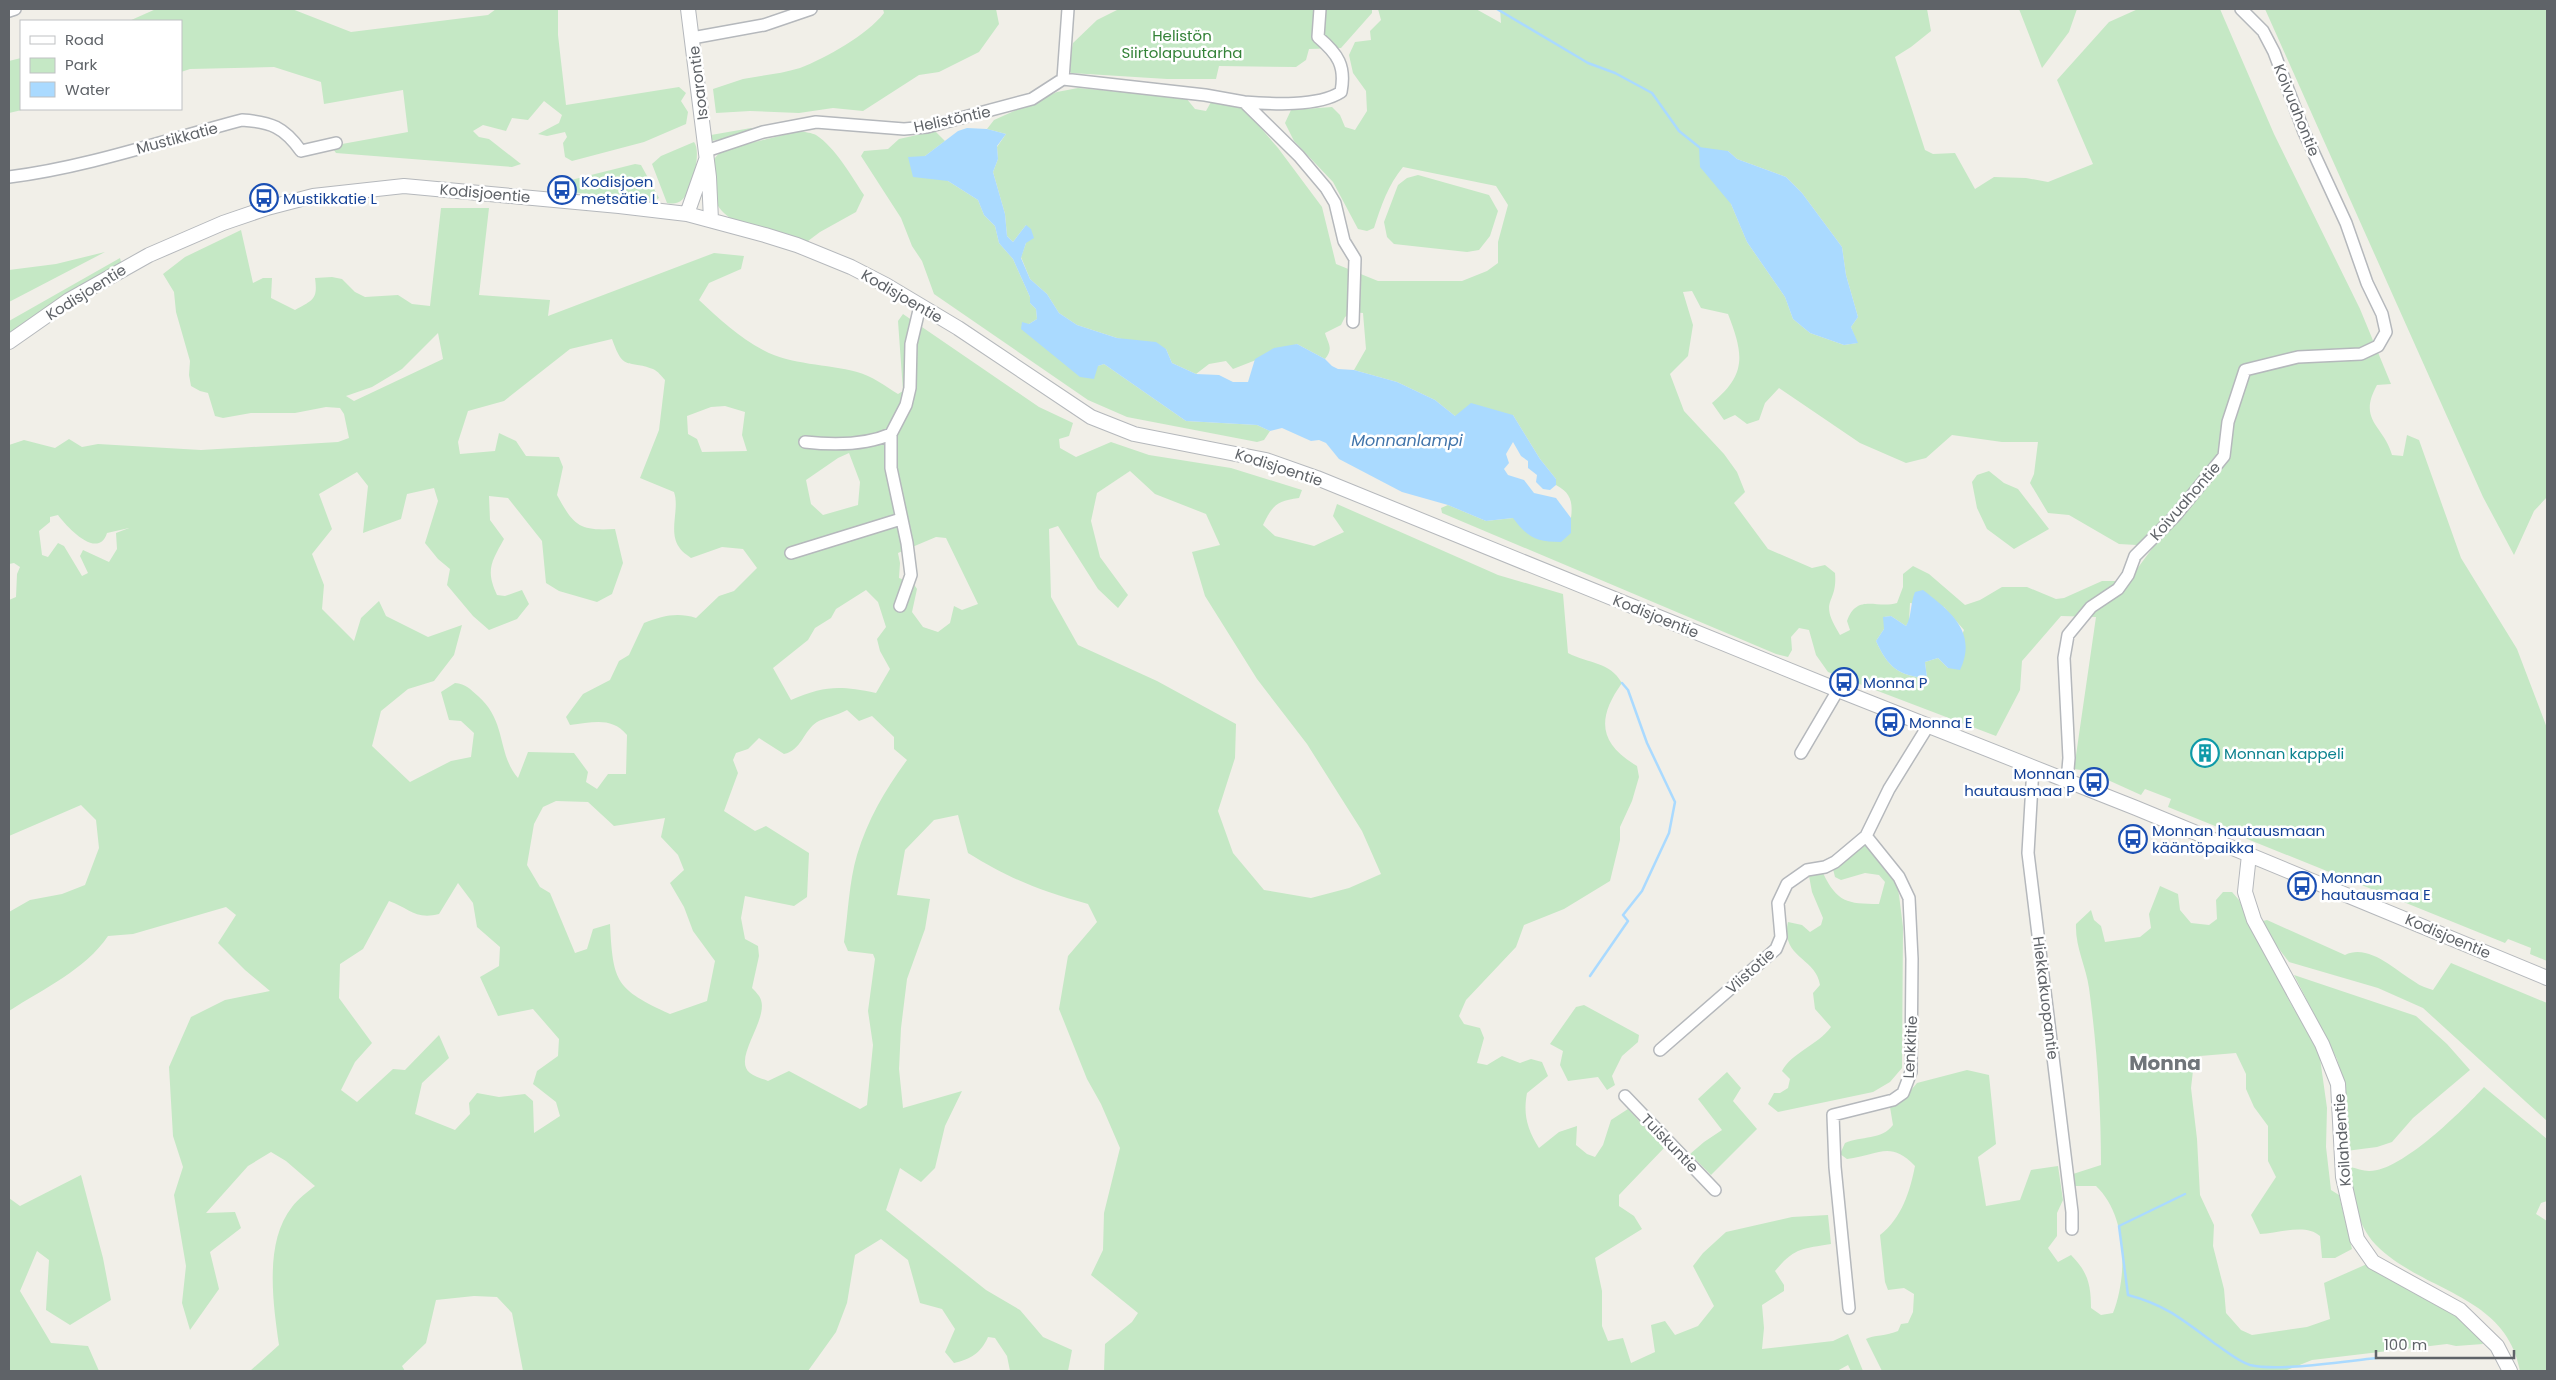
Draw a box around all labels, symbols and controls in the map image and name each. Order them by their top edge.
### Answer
legend [20,20,182,110]
park label: Helistön Siirtolapuutarha [1122,25,1242,63]
text: Road [65,29,104,50]
street label: Isoarontie [683,45,713,121]
text: Park [65,54,97,75]
street label: Koivuahontie [2269,61,2325,159]
text: Water [65,79,111,100]
street label: Helistöntie [912,101,992,137]
street label: Mustikkatie [134,117,220,159]
place label: Kodisjoen metsätie L [581,171,659,209]
bus stop icon: Kodisjoen metsätie L [547,175,577,205]
street label: Kodisjoentie [439,179,531,207]
bus stop icon: Mustikkatie L [249,183,279,213]
place label: Mustikkatie L [283,188,378,209]
street label: Kodisjoentie [42,259,130,325]
street label: Kodisjoentie [857,264,947,328]
water label: Monnanlampi [1351,429,1464,452]
street label: Kodisjoentie [1233,443,1325,491]
street label: Koivuahontie [2145,457,2225,545]
street label: Kodisjoentie [1610,589,1702,643]
bus stop icon: Monna P [1829,667,1859,697]
place label: Monna P [1863,672,1928,693]
bus stop icon: Monna E [1875,707,1905,737]
place label: Monna E [1909,712,1973,733]
building icon: Monnan kappeli [2190,738,2220,768]
place label: Monnan kappeli [2224,743,2344,764]
place label: Monnan hautausmaa P [1964,763,2075,801]
bus stop icon: Monnan hautausmaa P [2079,767,2109,797]
place label: Monnan hautausmaan kääntöpaikka [2152,820,2325,858]
bus stop icon: Monnan hautausmaan kääntöpaikka [2118,824,2148,854]
place label: Monnan hautausmaa E [2321,867,2431,905]
bus stop icon: Monnan hautausmaa E [2287,871,2317,901]
street label: Kodisjoentie [2402,909,2494,963]
street label: Hiekkakuopantie [2028,935,2064,1061]
street label: Viistotie [1721,943,1779,999]
street label: Lenkkitie [1898,1015,1922,1079]
district label: Monna [2129,1049,2201,1077]
street label: Koilahdentie [2328,1093,2356,1187]
street label: Tuiskuntie [1637,1109,1703,1177]
scale bar [2376,1328,2514,1360]
text: 100 m [2384,1334,2427,1355]

